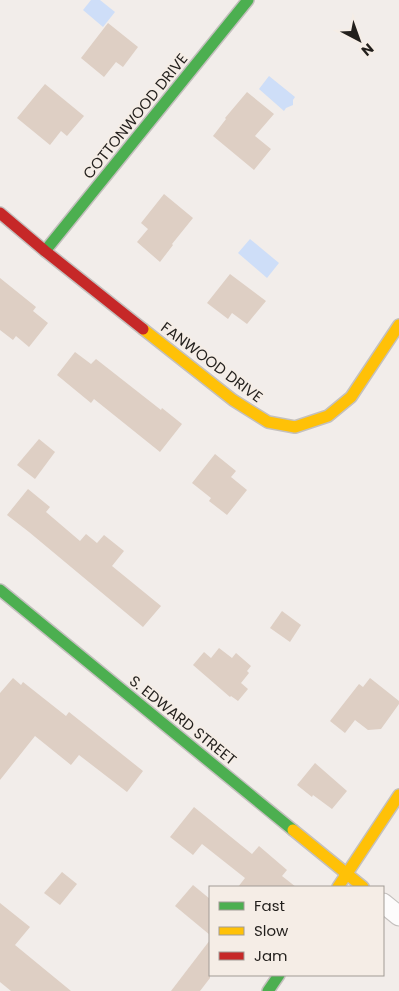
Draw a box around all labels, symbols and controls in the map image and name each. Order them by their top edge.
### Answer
north arrow [334,15,384,65]
text: N [357,39,378,61]
street label: COTTONWOOD DRIVE [78,49,192,183]
street label: FANWOOD DRIVE [157,317,267,407]
street label: S. EDWARD STREET [125,670,241,770]
legend [209,886,384,976]
text: Fast [254,895,285,916]
text: Slow [254,920,289,941]
text: Jam [254,945,288,966]

